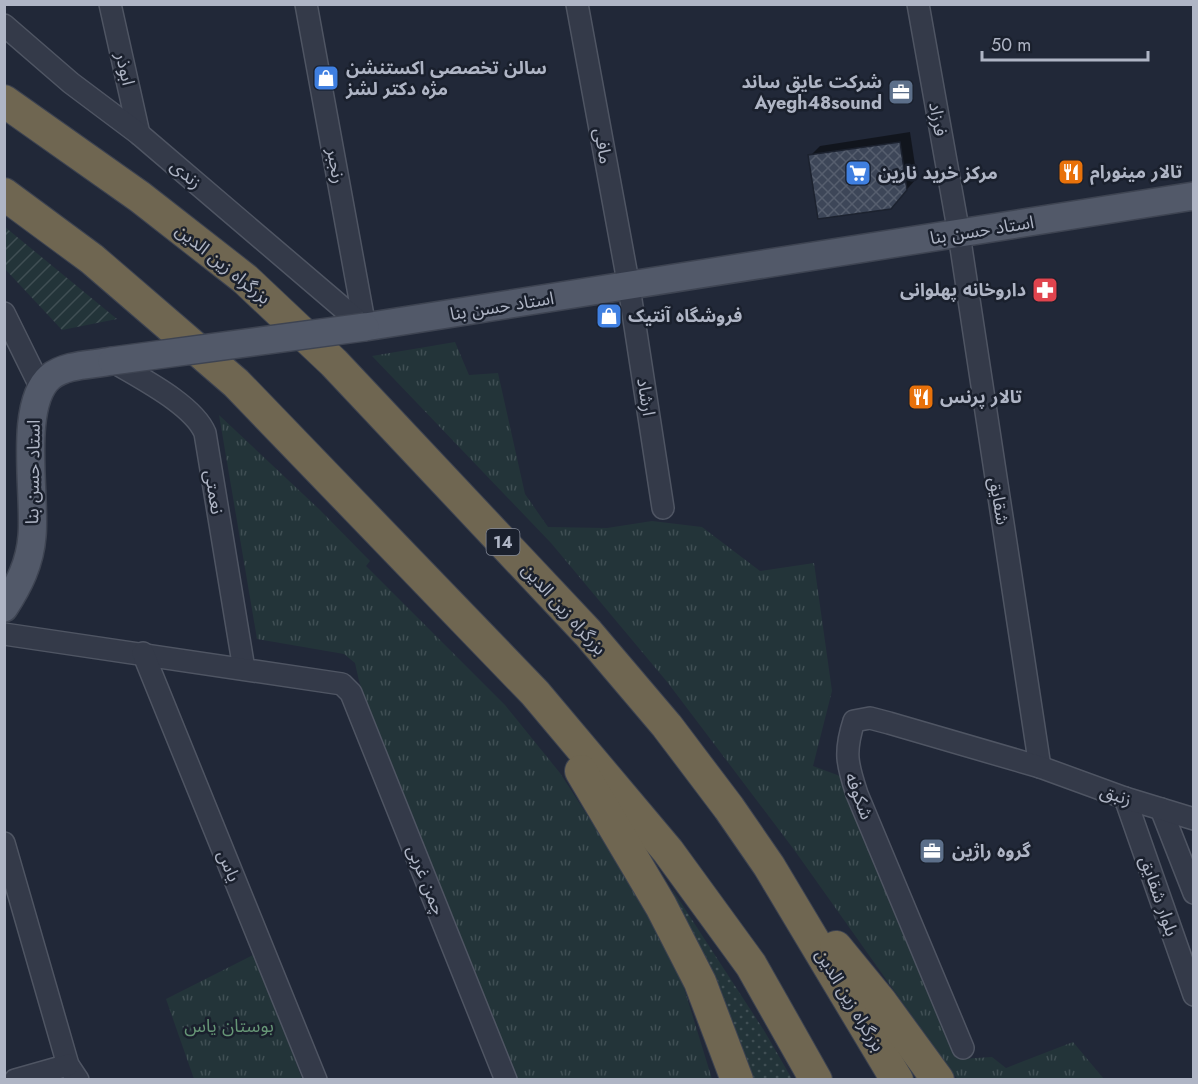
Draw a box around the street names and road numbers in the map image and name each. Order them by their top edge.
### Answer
street label: ابوذر [108,49,141,88]
street label: فرزاد [922,100,954,138]
street label: مافی [587,126,619,166]
street label: رنجبر [320,145,352,186]
street label: زندی [165,153,207,195]
street label: استاد حسن بنا [928,209,1036,251]
street label: بزرگراه زین الدین [170,217,276,311]
street label: استاد حسن بنا [448,285,556,327]
street label: ارشاد [630,376,662,418]
street label: استاد حسن بنا [19,419,47,525]
street label: نعمتی [198,468,230,516]
street label: شقایق [982,475,1016,527]
road number: 14 [486,529,520,555]
street label: بزرگراه زین الدین [516,557,612,661]
street label: شکوفه [838,769,880,823]
street label: زنبق [1097,778,1135,812]
street label: چمن غربی [400,841,452,919]
street label: یاس [211,846,247,886]
street label: بلوار شقایق [1133,852,1185,940]
street label: بزرگراه زین الدین [809,944,891,1056]

